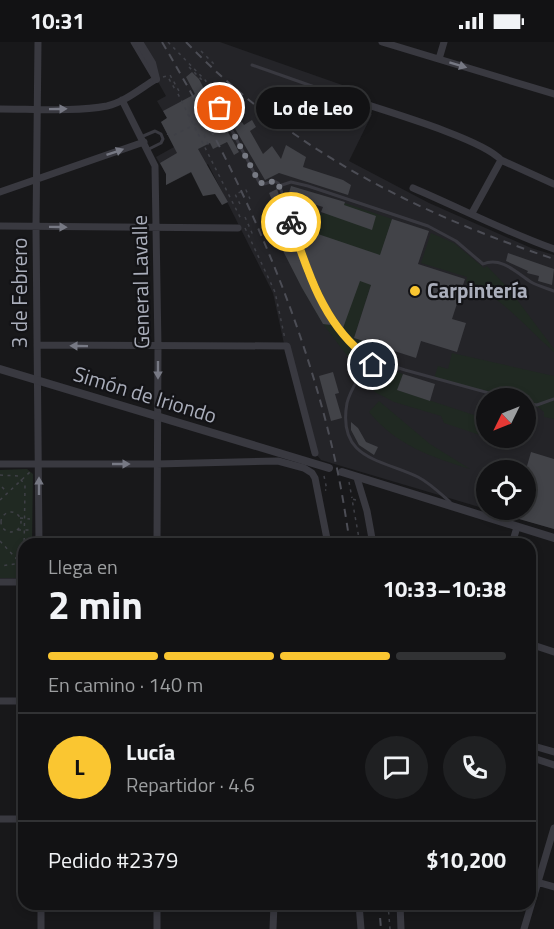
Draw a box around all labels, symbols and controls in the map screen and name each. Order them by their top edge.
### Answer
text: 10:31 [30,4,85,38]
one-way arrow [449,61,467,70]
pin [194,82,245,133]
callout: Lo de Leo [256,87,370,129]
icon: bag [203,91,236,124]
text: Lo de Leo [273,92,353,123]
one-way arrow [49,104,68,113]
one-way arrow [106,147,124,157]
courier [261,192,321,252]
icon: bike [275,206,308,239]
street label: General Lavalle [123,215,157,349]
one-way arrow [49,222,68,232]
street label: 3 de Febrero [3,238,35,348]
place label: Carpintería [427,274,528,306]
marker: Carpintería [408,284,422,298]
pin [347,339,398,390]
one-way arrow [69,341,88,351]
icon: home [356,348,389,381]
street label: Simón de Iriondo [70,357,221,431]
one-way arrow [153,361,163,380]
north arrow [476,388,536,448]
map controls [476,388,536,520]
one-way arrow [112,459,131,469]
button: locate [476,460,536,520]
one-way arrow [34,477,44,496]
text: Llega en [48,551,118,582]
text: 10:33–10:38 [383,572,506,606]
text: 2 min [48,575,143,634]
text: En camino · 140 m [48,669,203,700]
text: Lucía [126,735,175,769]
button: chat [365,736,428,799]
button: phone [443,736,506,799]
text: L [74,750,85,784]
text: Repartidor · 4.6 [126,769,255,800]
text: Pedido #2379 [48,843,178,877]
text: $10,200 [426,843,506,877]

